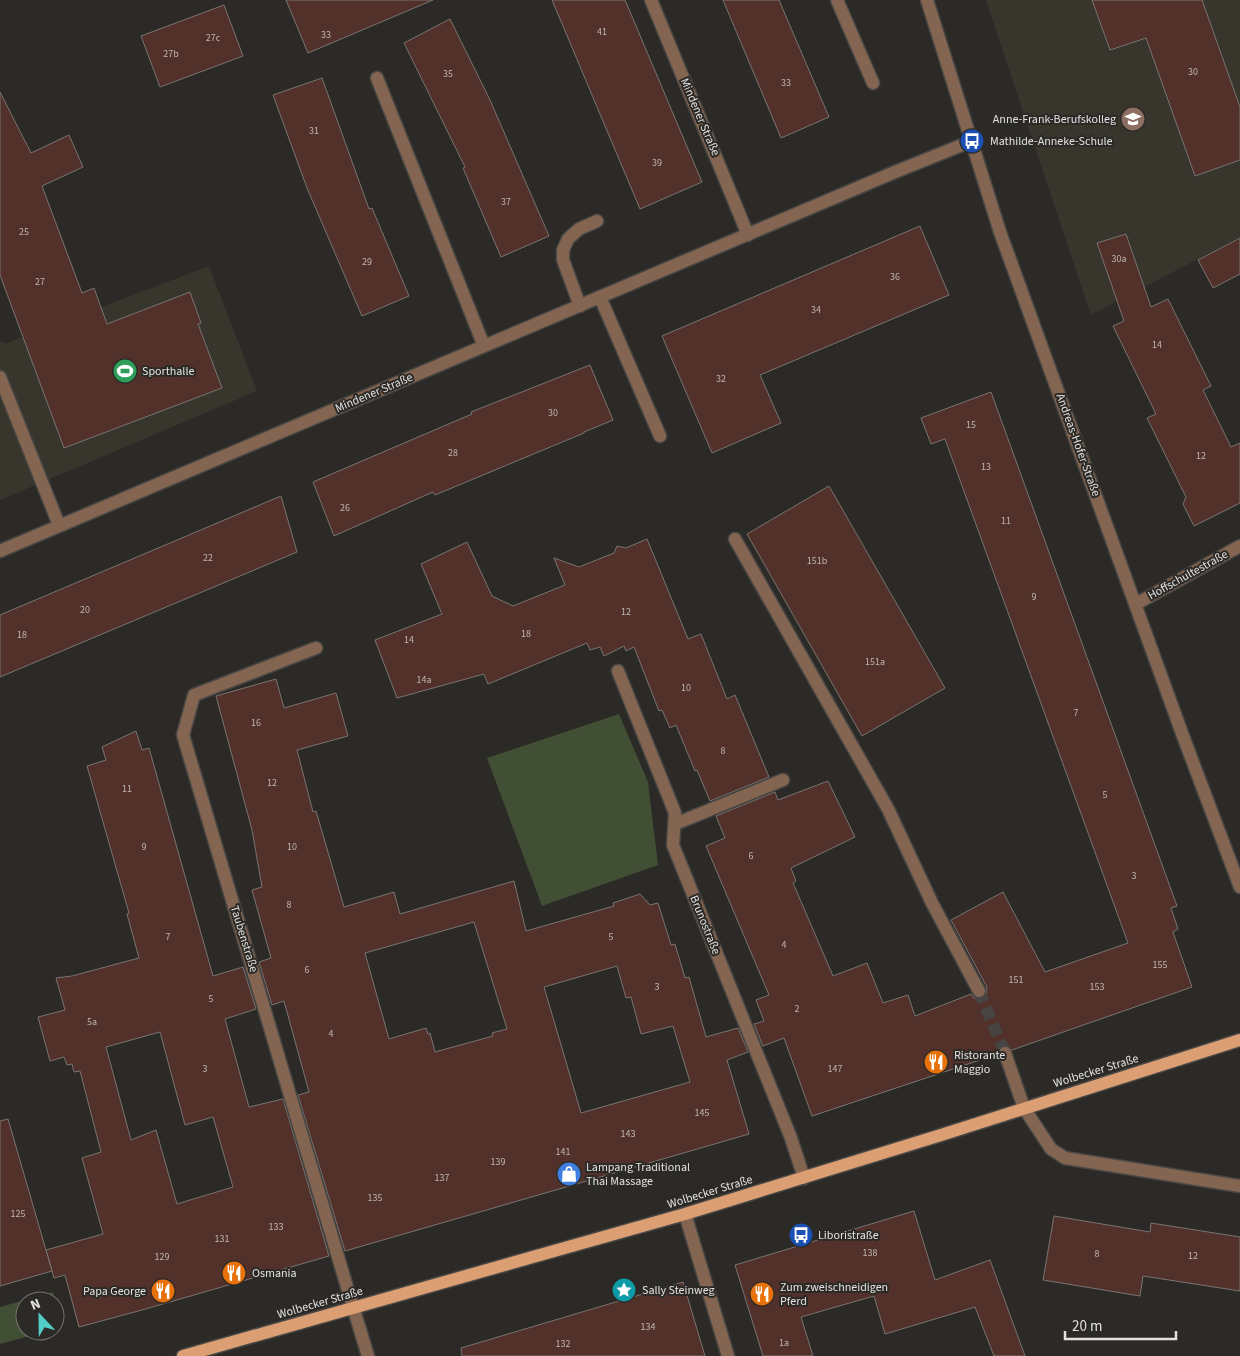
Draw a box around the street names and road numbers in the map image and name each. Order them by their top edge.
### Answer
street label: Mindener Straße [676,76,724,159]
street label: Mindener Straße [333,369,416,417]
street label: Andreas-Hofer-Straße [1051,391,1105,499]
street label: Hoffschultestraße [1145,546,1231,604]
street label: Brunostraße [685,893,725,957]
street label: Taubenstraße [226,904,262,974]
street label: Wolbecker Straße [1051,1050,1141,1092]
street label: Wolbecker Straße [665,1171,755,1213]
street label: Wolbecker Straße [275,1283,365,1323]

